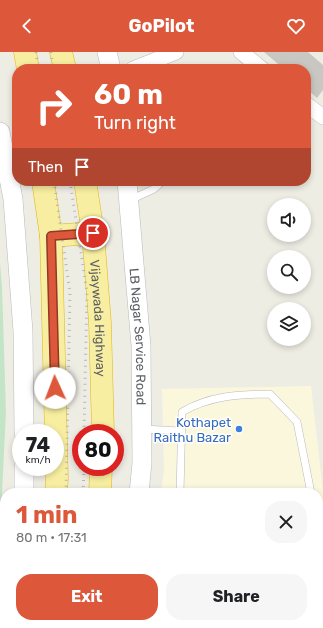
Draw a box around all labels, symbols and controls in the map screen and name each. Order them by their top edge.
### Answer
icon: back [16,15,38,37]
text: GoPilot [129,15,194,37]
icon: heart [285,15,307,37]
text: 60 m [94,78,163,111]
icon: right [28,80,80,132]
text: Turn right [94,112,176,134]
icon: arrive [71,156,93,178]
text: Then [28,158,63,176]
map controls [267,198,311,346]
button: sound [267,198,311,242]
pin [76,216,110,250]
icon: arrive [82,222,104,244]
button: search [267,250,311,294]
street label: Vijaywada Highway [87,259,108,377]
street label: LB Nagar Service Road [126,267,149,405]
button: layers [267,302,311,346]
position arrow [34,367,76,409]
place label: Kothapet Raithu Bazar [154,415,231,445]
speed limit sign: 80 [72,424,124,476]
marker: Kothapet Raithu Bazar [234,424,244,434]
text: 74 [26,433,50,457]
text: km/h [26,454,50,466]
text: 1 min [16,501,77,529]
button: close [265,501,307,543]
text: 80 m · 17:31 [16,530,87,545]
button: Exit [16,574,158,620]
button: Share [166,574,307,620]

